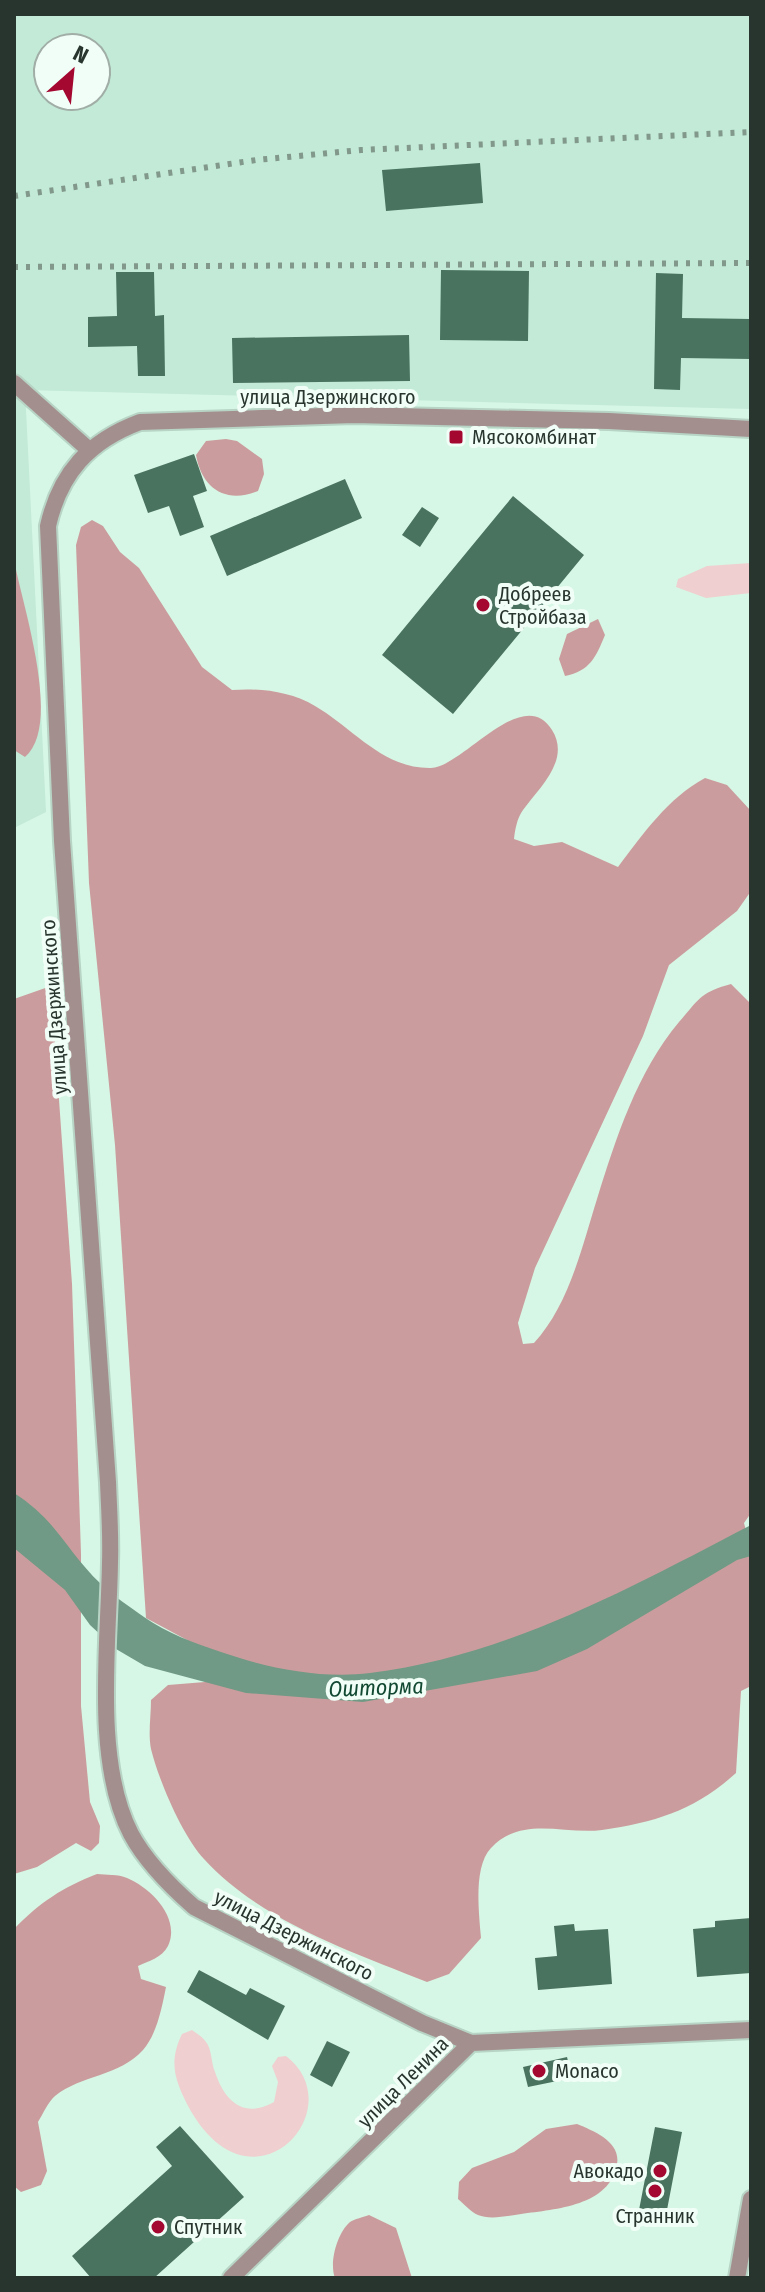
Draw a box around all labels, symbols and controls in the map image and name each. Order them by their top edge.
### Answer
north arrow [32,32,112,112]
text: N [69,40,93,70]
street label: улица Дзержинского [240,385,416,409]
place label: Мясокомбинат [472,425,597,449]
marker: Мясокомбинат [447,428,465,446]
place label: Добреев Стройбаза [498,582,587,629]
marker: Добреев Стройбаза [474,596,492,614]
street label: улица Дзержинского [36,919,72,1095]
water label: Ошторма [328,1672,424,1703]
street label: улица Дзержинского [210,1885,378,1985]
street label: улица Ленина [353,2032,453,2132]
place label: Monaco [555,2059,619,2083]
marker: Monaco [530,2062,548,2080]
place label: Авокадо [574,2159,644,2183]
marker: Авокадо [651,2162,669,2180]
marker: Странник [646,2182,664,2200]
place label: Странник [616,2204,695,2228]
place label: Спутник [174,2215,243,2239]
marker: Спутник [149,2218,167,2236]

